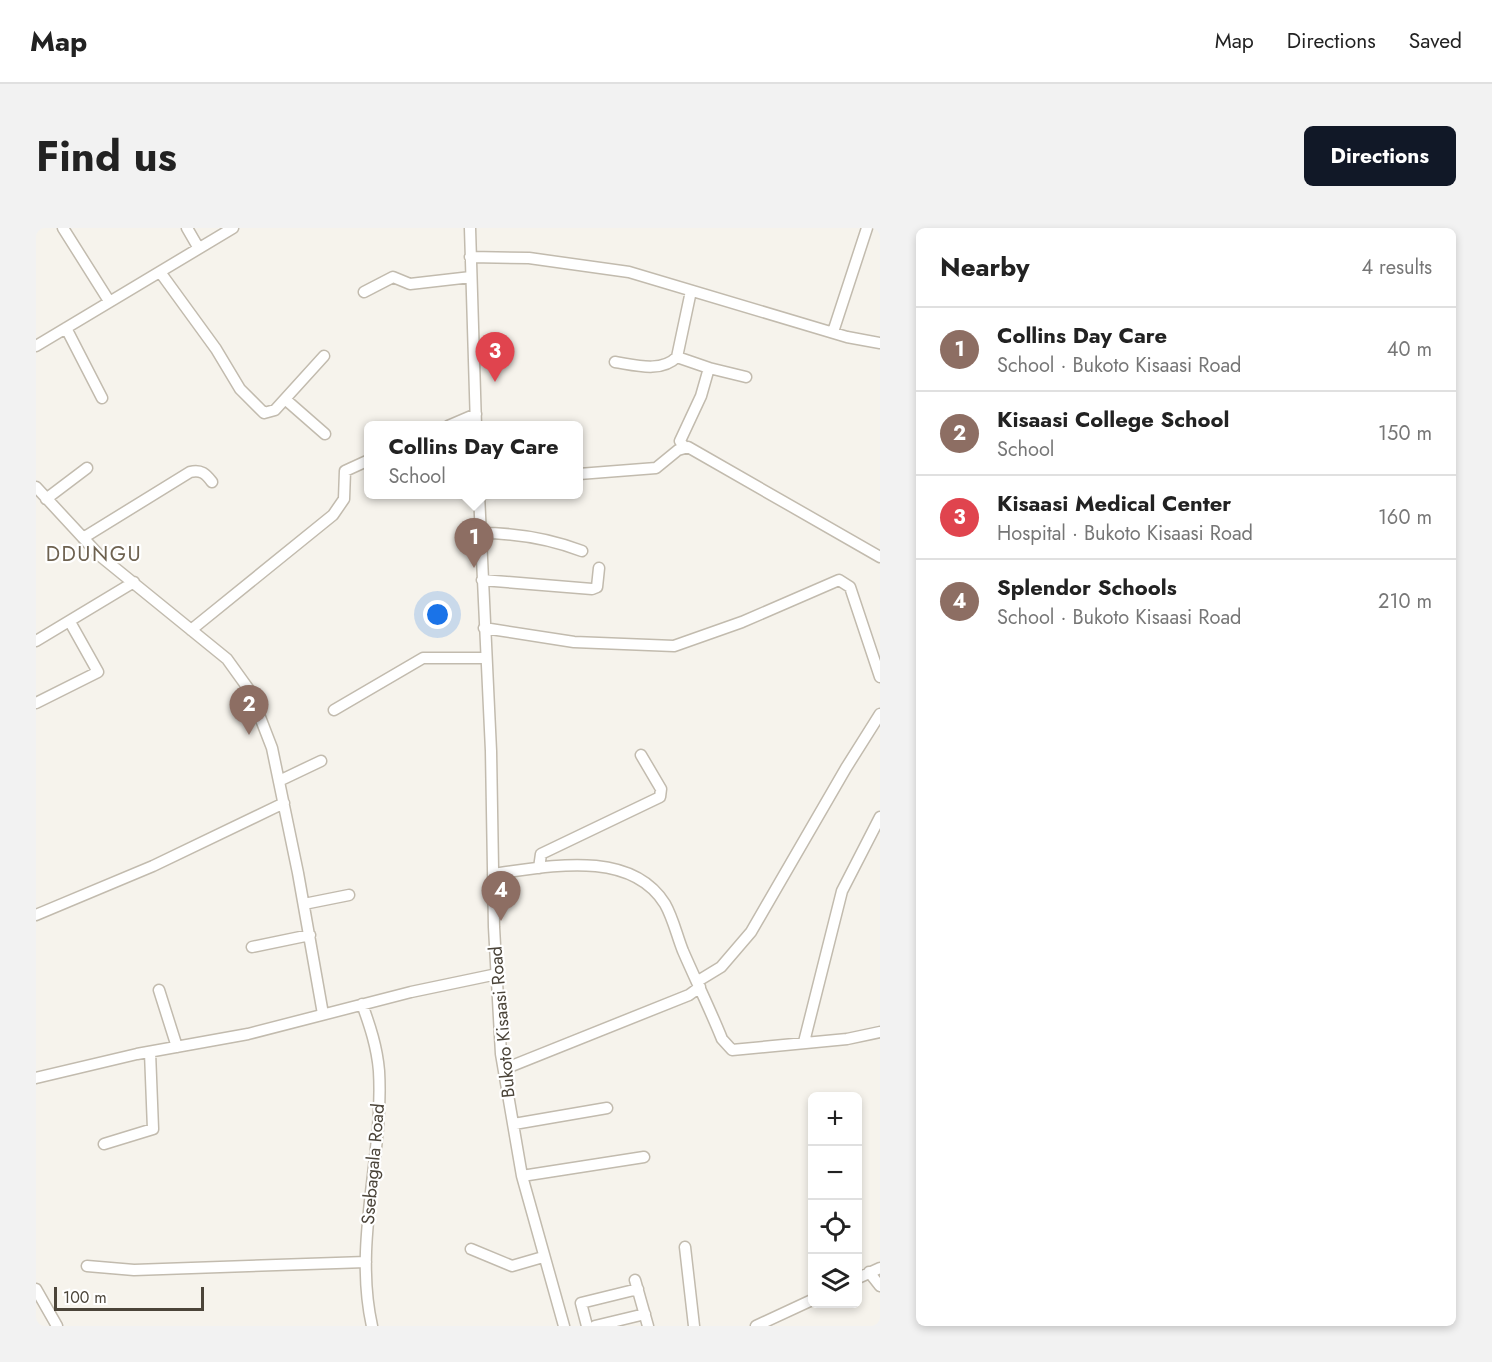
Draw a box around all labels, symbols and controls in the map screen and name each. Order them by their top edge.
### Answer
text: Map [30,21,87,62]
text: Map [1215,26,1254,56]
text: Directions [1287,26,1376,56]
text: Saved [1409,26,1462,56]
text: Find us [36,126,177,187]
button: Directions [1304,126,1456,186]
text: Nearby [940,248,1029,286]
text: 4 results [1361,253,1432,282]
text: Collins Day Care [997,319,1167,351]
pin: 3 [476,332,514,382]
text: 1 [954,335,965,364]
text: 40 m [1387,335,1432,364]
text: School · Bukoto Kisaasi Road [997,351,1241,380]
text: Kisaasi College School [997,403,1229,435]
text: 2 [953,419,966,448]
text: 150 m [1378,419,1432,448]
popup [364,421,583,499]
text: Collins Day Care [388,430,559,462]
text: School [997,435,1054,464]
text: School [388,462,446,491]
text: Kisaasi Medical Center [997,487,1231,519]
text: 3 [953,503,966,532]
text: 160 m [1378,503,1432,532]
pin: 1 [454,518,494,568]
text: Hospital · Bukoto Kisaasi Road [997,519,1253,548]
district label: DDUNGU [46,539,142,569]
text: Splendor Schools [997,571,1177,603]
text: 4 [953,587,966,616]
text: 210 m [1378,587,1432,616]
your location [423,600,452,629]
text: School · Bukoto Kisaasi Road [997,603,1241,632]
pin: 2 [230,686,268,735]
pin: 4 [482,872,520,921]
street label: Bukoto Kisaasi Road [482,945,522,1099]
map controls [808,1092,862,1308]
button: + [808,1092,862,1146]
street label: Ssebagala Road [355,1102,391,1226]
button: − [808,1146,862,1200]
button: locate [808,1200,862,1254]
button: layers [808,1254,862,1308]
scale bar [54,1284,204,1312]
text: 100 m [63,1286,107,1309]

